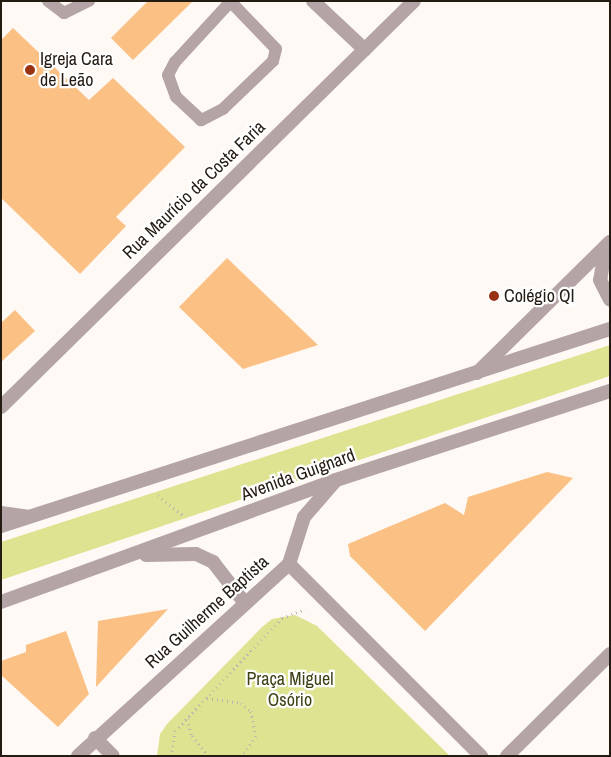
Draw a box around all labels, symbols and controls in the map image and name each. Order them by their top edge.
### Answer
place label: Igreja Cara de Leão [40,49,113,92]
marker: Igreja Cara de Leão [24,64,36,76]
street label: Rua Maurício da Costa Faria [118,116,270,264]
place label: Colégio QI [504,285,575,307]
marker: Colégio QI [488,290,500,302]
street label: Avenida Guignard [238,444,358,506]
street label: Rua Guilherme Baptista [141,551,273,673]
park label: Praça Miguel Osório [247,669,333,712]

